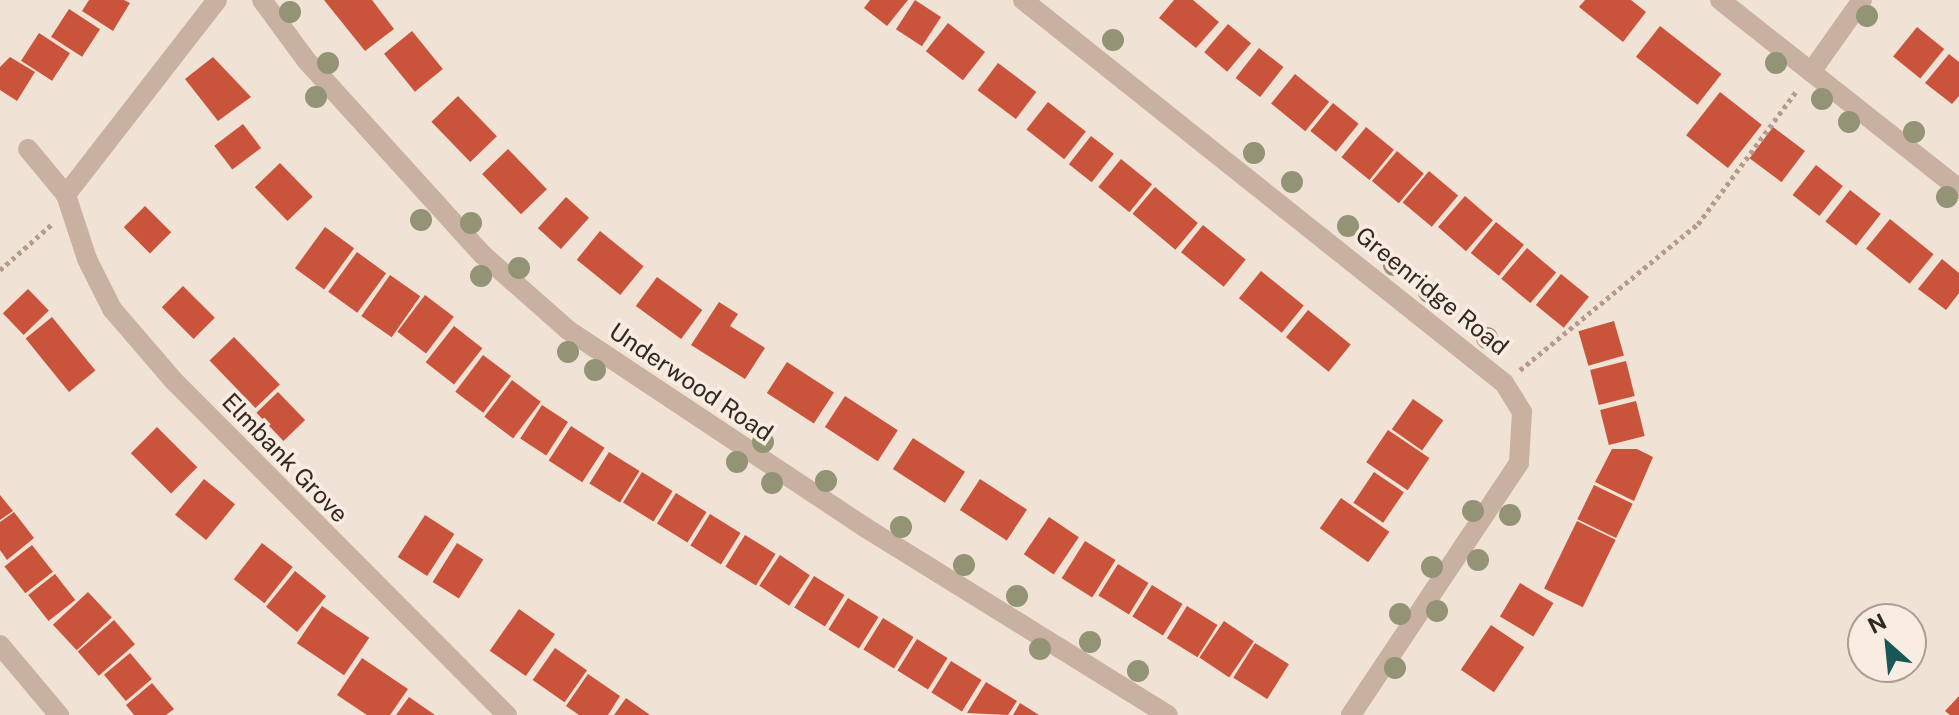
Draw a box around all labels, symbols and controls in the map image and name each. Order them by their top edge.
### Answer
street label: Greenridge Road [1350,221,1514,361]
street label: Underwood Road [604,317,778,447]
street label: Elmbank Grove [216,387,354,529]
north arrow [1847,603,1927,683]
text: N [1863,608,1891,639]

